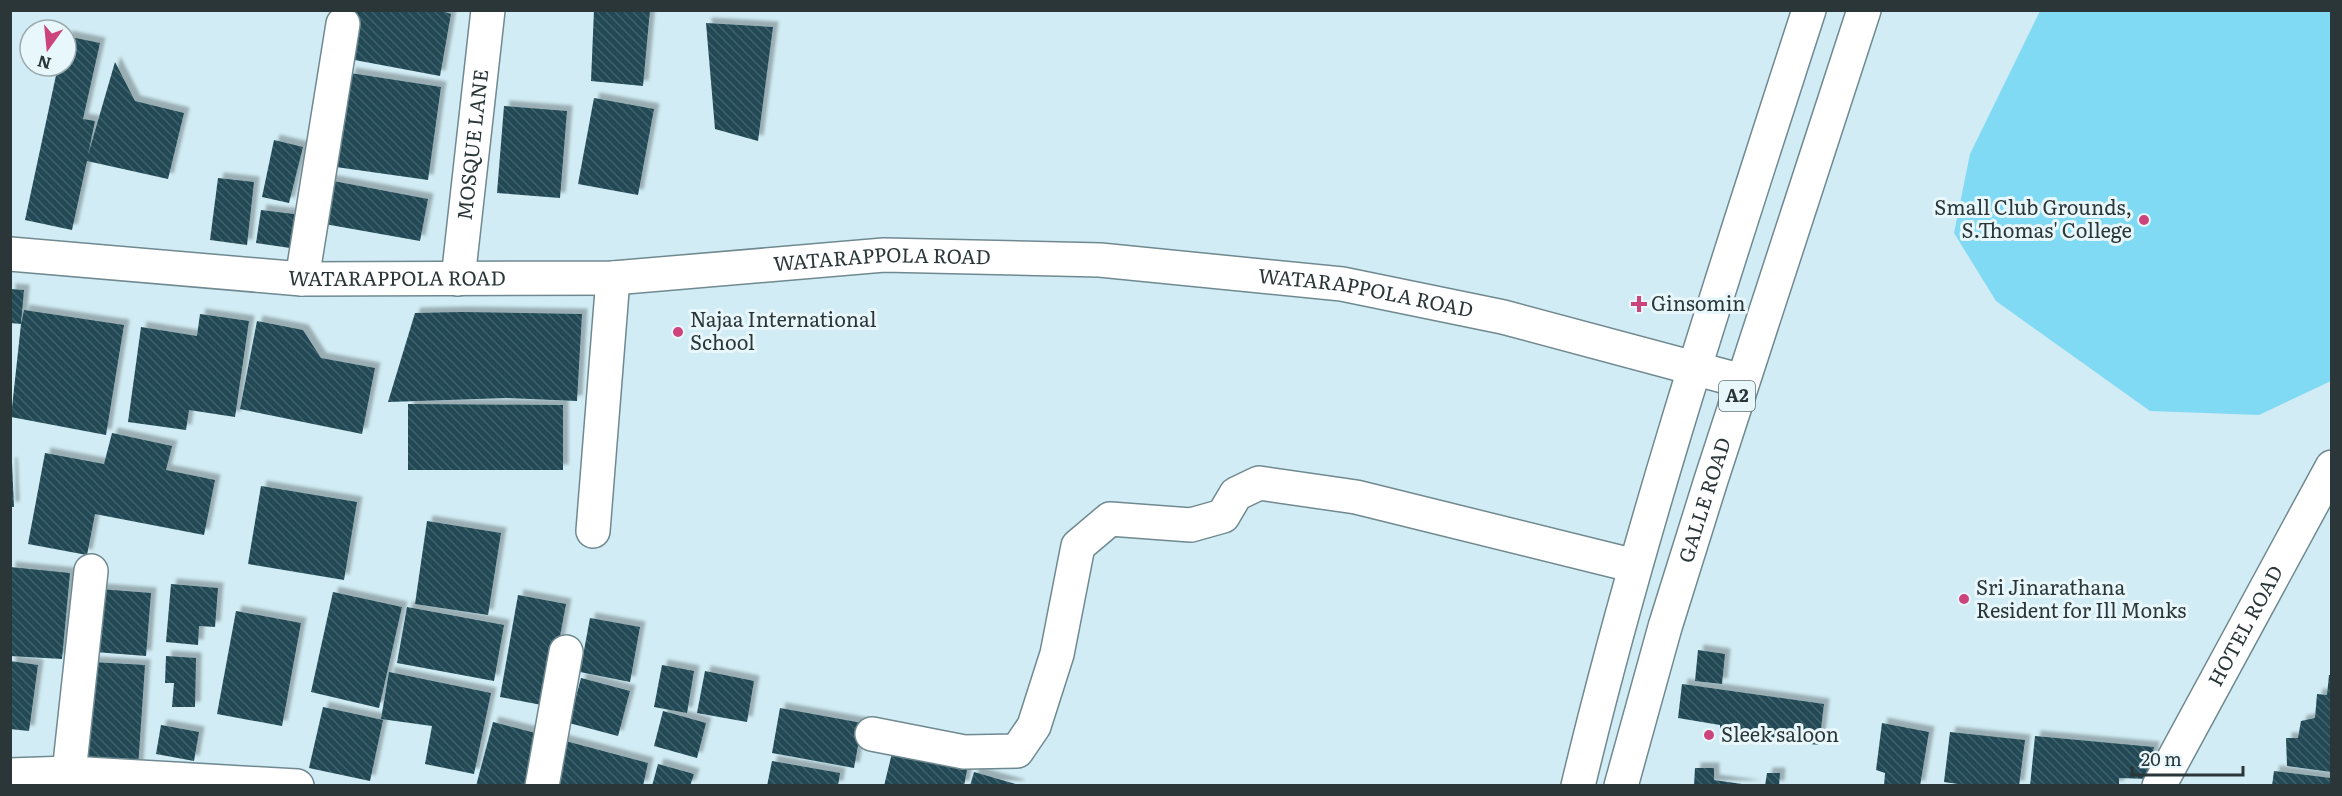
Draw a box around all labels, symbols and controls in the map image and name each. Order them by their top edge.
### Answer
north arrow [18,18,78,78]
text: N [34,50,53,77]
street label: MOSQUE LANE [448,67,494,222]
place label: Small Club Grounds, S.Thomas' College [1934,191,2132,244]
marker: Small Club Grounds, S.Thomas' College [2137,213,2151,227]
street label: WATARAPPOLA ROAD [772,238,991,277]
street label: WATARAPPOLA ROAD [1257,259,1476,324]
street label: WATARAPPOLA ROAD [287,261,506,293]
place label: Ginsomin [1651,287,1746,317]
marker: Ginsomin [1632,297,1646,311]
place label: Najaa International School [690,303,877,356]
marker: Najaa International School [671,325,685,339]
road number: A2 [1719,381,1755,411]
street label: GALLE ROAD [1669,433,1737,566]
street label: HOTEL ROAD [2199,559,2289,691]
place label: Sri Jinarathana Resident for Ill Monks [1976,571,2186,624]
marker: Sri Jinarathana Resident for Ill Monks [1957,592,1971,606]
place label: Sleek saloon [1721,718,1839,748]
marker: Sleek saloon [1702,728,1716,742]
scale bar [2132,739,2243,777]
text: 20 m [2141,745,2182,772]

